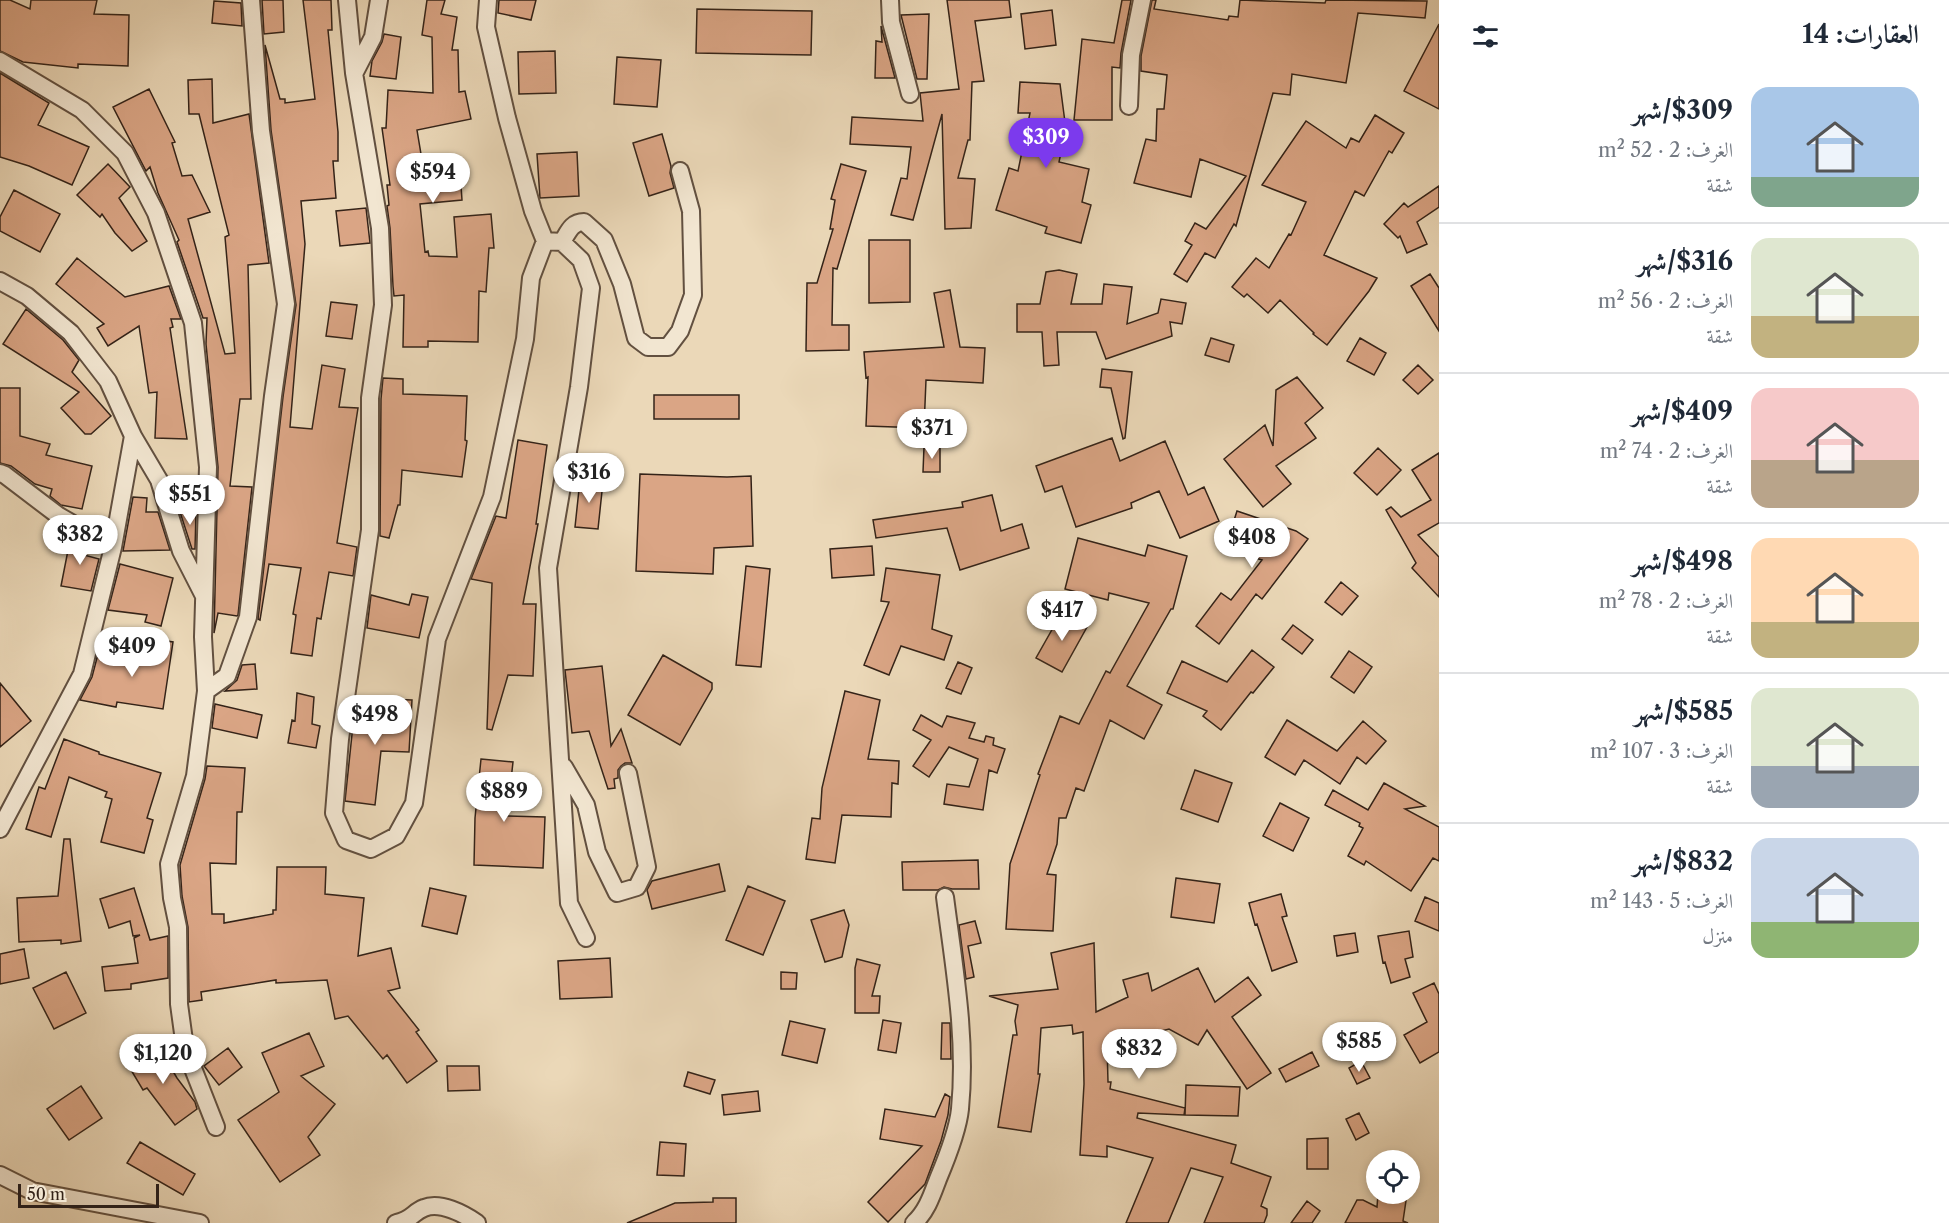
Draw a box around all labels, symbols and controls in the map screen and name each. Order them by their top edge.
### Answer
text: العقارات: 14 [1802,18,1919,50]
icon: filters [1469,20,1502,53]
text: $309/شهر [1632,94,1733,126]
icon: home [1799,111,1871,183]
pin: $309 [1010,118,1082,169]
text: $309 [1022,125,1070,149]
text: الغرف: 2 · 52 m² [1598,138,1733,162]
pin: $594 [397,153,469,204]
text: $594 [410,160,456,184]
text: شقة [1707,173,1733,197]
text: $316/شهر [1637,245,1733,277]
icon: home [1799,262,1871,334]
text: الغرف: 2 · 56 m² [1598,289,1733,313]
text: شقة [1707,324,1733,348]
text: $409/شهر [1631,395,1733,427]
pin: $371 [896,409,968,460]
icon: home [1799,412,1871,484]
text: $371 [911,416,953,440]
text: الغرف: 2 · 74 m² [1600,439,1733,463]
pin: $316 [553,453,625,504]
text: $316 [567,460,611,484]
text: شقة [1707,474,1733,498]
pin: $551 [154,475,226,526]
text: $551 [169,482,211,506]
pin: $382 [44,515,116,566]
pin: $408 [1216,518,1288,569]
text: $382 [57,522,103,546]
text: $408 [1228,525,1276,549]
text: $498/شهر [1632,545,1733,577]
icon: home [1799,562,1871,634]
text: الغرف: 2 · 78 m² [1599,589,1733,613]
pin: $417 [1026,591,1098,642]
text: $417 [1041,598,1083,622]
text: شقة [1707,624,1733,648]
pin: $409 [96,627,168,678]
text: $409 [108,634,156,658]
pin: $498 [339,695,411,746]
text: $585/شهر [1634,695,1733,727]
text: $498 [351,702,399,726]
icon: home [1799,712,1871,784]
text: الغرف: 3 · 107 m² [1590,739,1733,763]
pin: $889 [468,772,540,823]
text: شقة [1707,774,1733,798]
text: $889 [480,779,528,803]
text: $832/شهر [1633,845,1733,877]
icon: home [1799,862,1871,934]
text: الغرف: 5 · 143 m² [1590,889,1733,913]
text: منزل [1702,924,1733,948]
pin: $585 [1323,1022,1395,1073]
pin: $832 [1103,1029,1175,1080]
text: $585 [1336,1029,1382,1053]
pin: $1,120 [114,1034,212,1085]
text: $832 [1116,1036,1162,1060]
text: $1,120 [133,1041,193,1065]
map controls [1366,1150,1420,1204]
button: locate [1366,1150,1420,1204]
scale bar [18,1181,159,1208]
text: 50 m [27,1184,65,1204]

